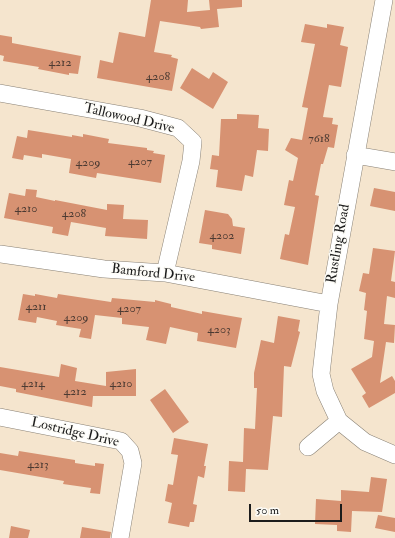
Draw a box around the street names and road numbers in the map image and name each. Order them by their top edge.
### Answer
street label: Tallowood Drive [82,100,176,138]
street label: Rustling Road [324,203,354,285]
street label: Bamford Drive [110,261,196,287]
street label: Lostridge Drive [29,415,121,451]

